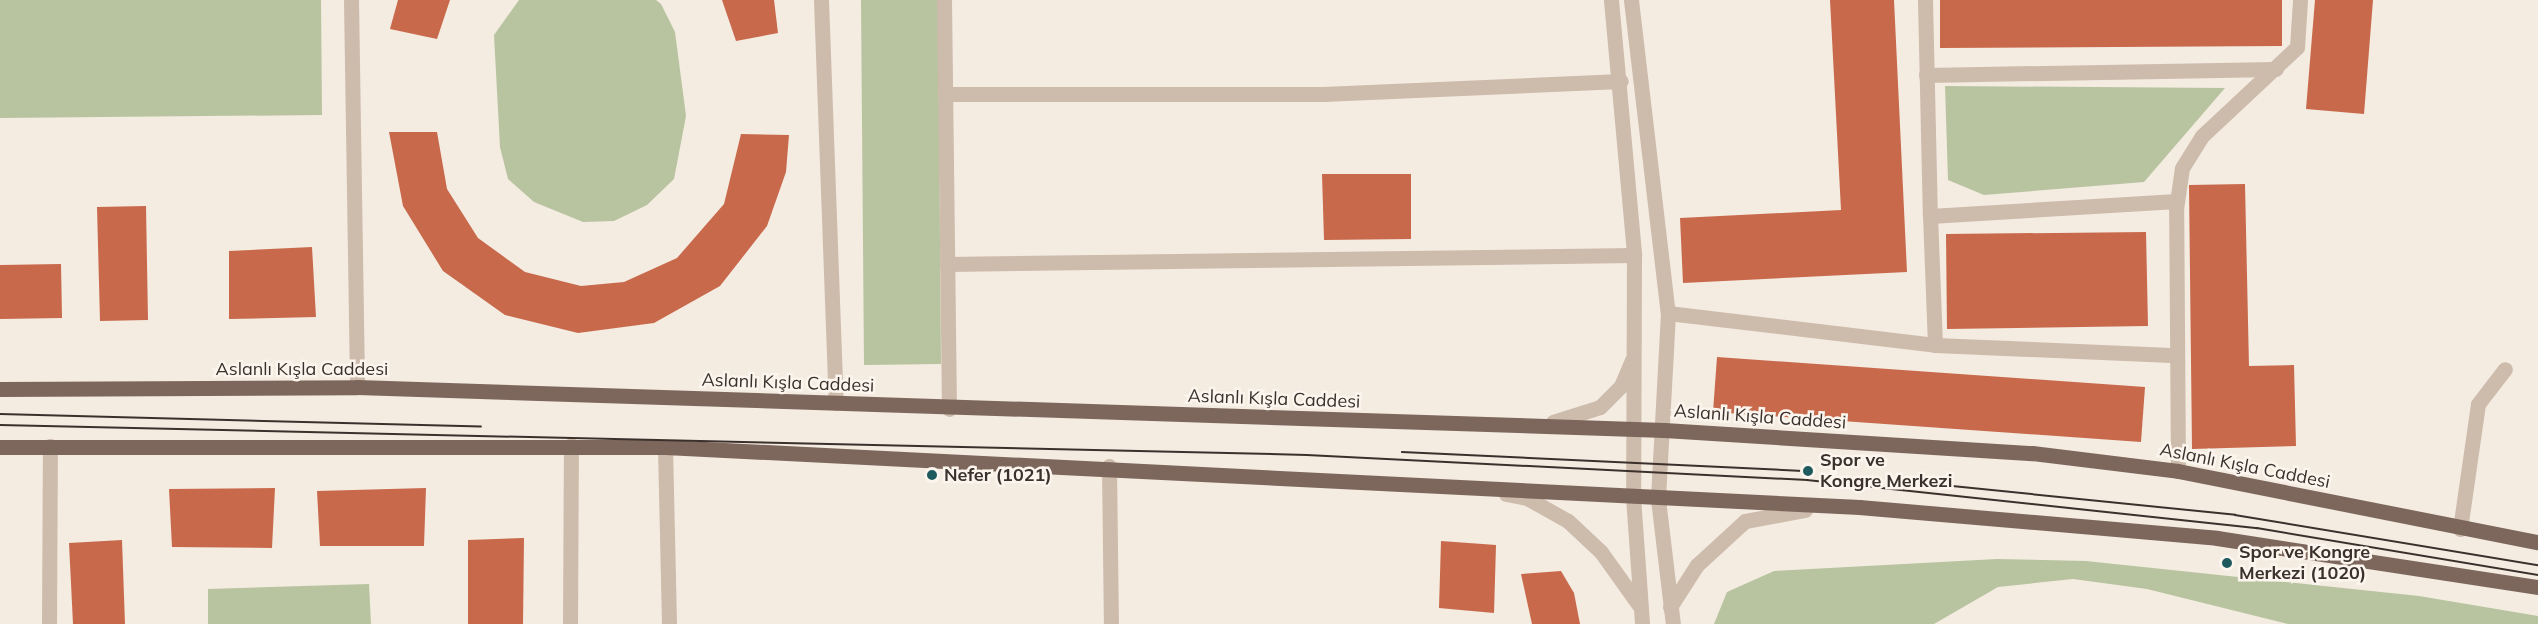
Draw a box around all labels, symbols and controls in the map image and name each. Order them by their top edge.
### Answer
street label: Aslanlı Kışla Caddesi [216,358,388,380]
street label: Aslanlı Kışla Caddesi [701,369,875,397]
street label: Aslanlı Kışla Caddesi [1187,385,1361,413]
street label: Aslanlı Kışla Caddesi [1673,400,1847,434]
street label: Aslanlı Kışla Caddesi [2158,439,2332,493]
place label: Spor ve Kongre Merkezi [1820,450,1952,492]
place label: Nefer (1021) [944,464,1052,486]
marker: Spor ve Kongre Merkezi [1801,464,1815,478]
marker: Nefer (1021) [925,468,939,482]
place label: Spor ve Kongre Merkezi (1020) [2239,542,2370,584]
marker: Spor ve Kongre Merkezi (1020) [2220,556,2234,570]

